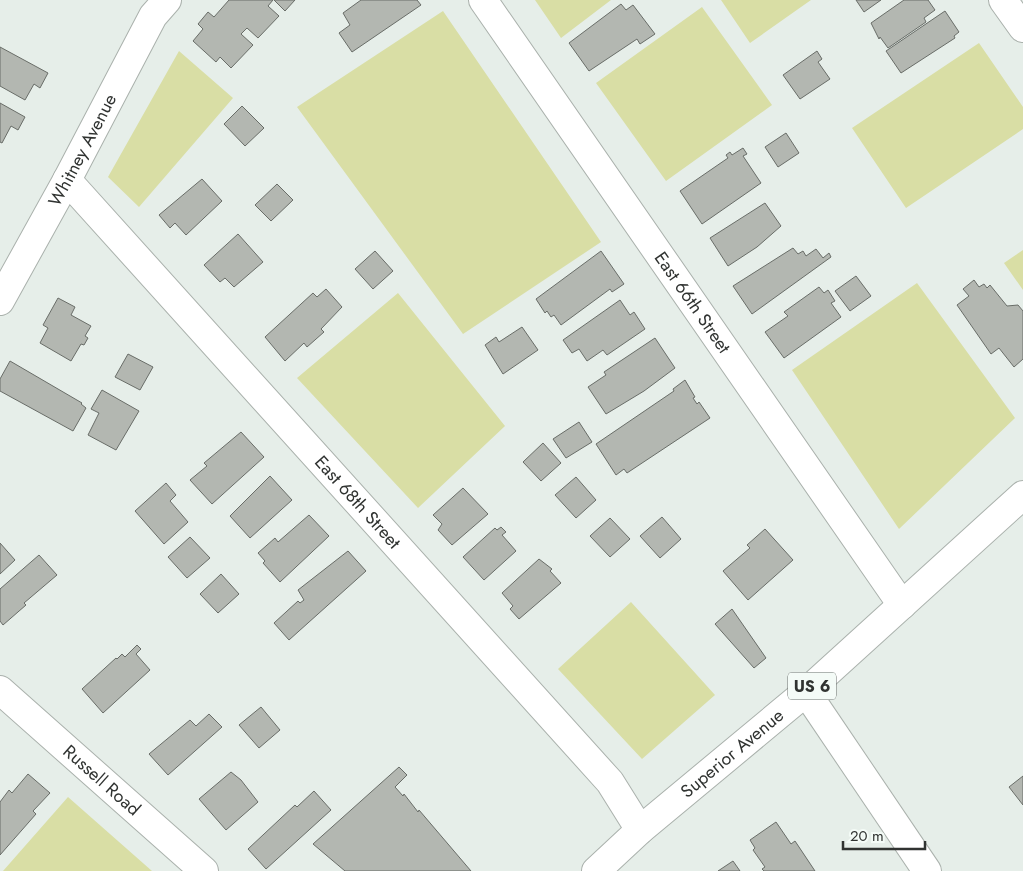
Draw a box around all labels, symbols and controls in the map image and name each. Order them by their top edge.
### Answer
street label: Whitney Avenue [42,89,123,211]
street label: East 66th Street [648,246,737,359]
street label: East 68th Street [309,450,407,555]
road number: US 6 [788,672,836,699]
street label: Superior Avenue [675,703,789,804]
street label: Russell Road [57,739,146,822]
scale bar [843,818,926,850]
text: 20 m [850,825,884,847]

